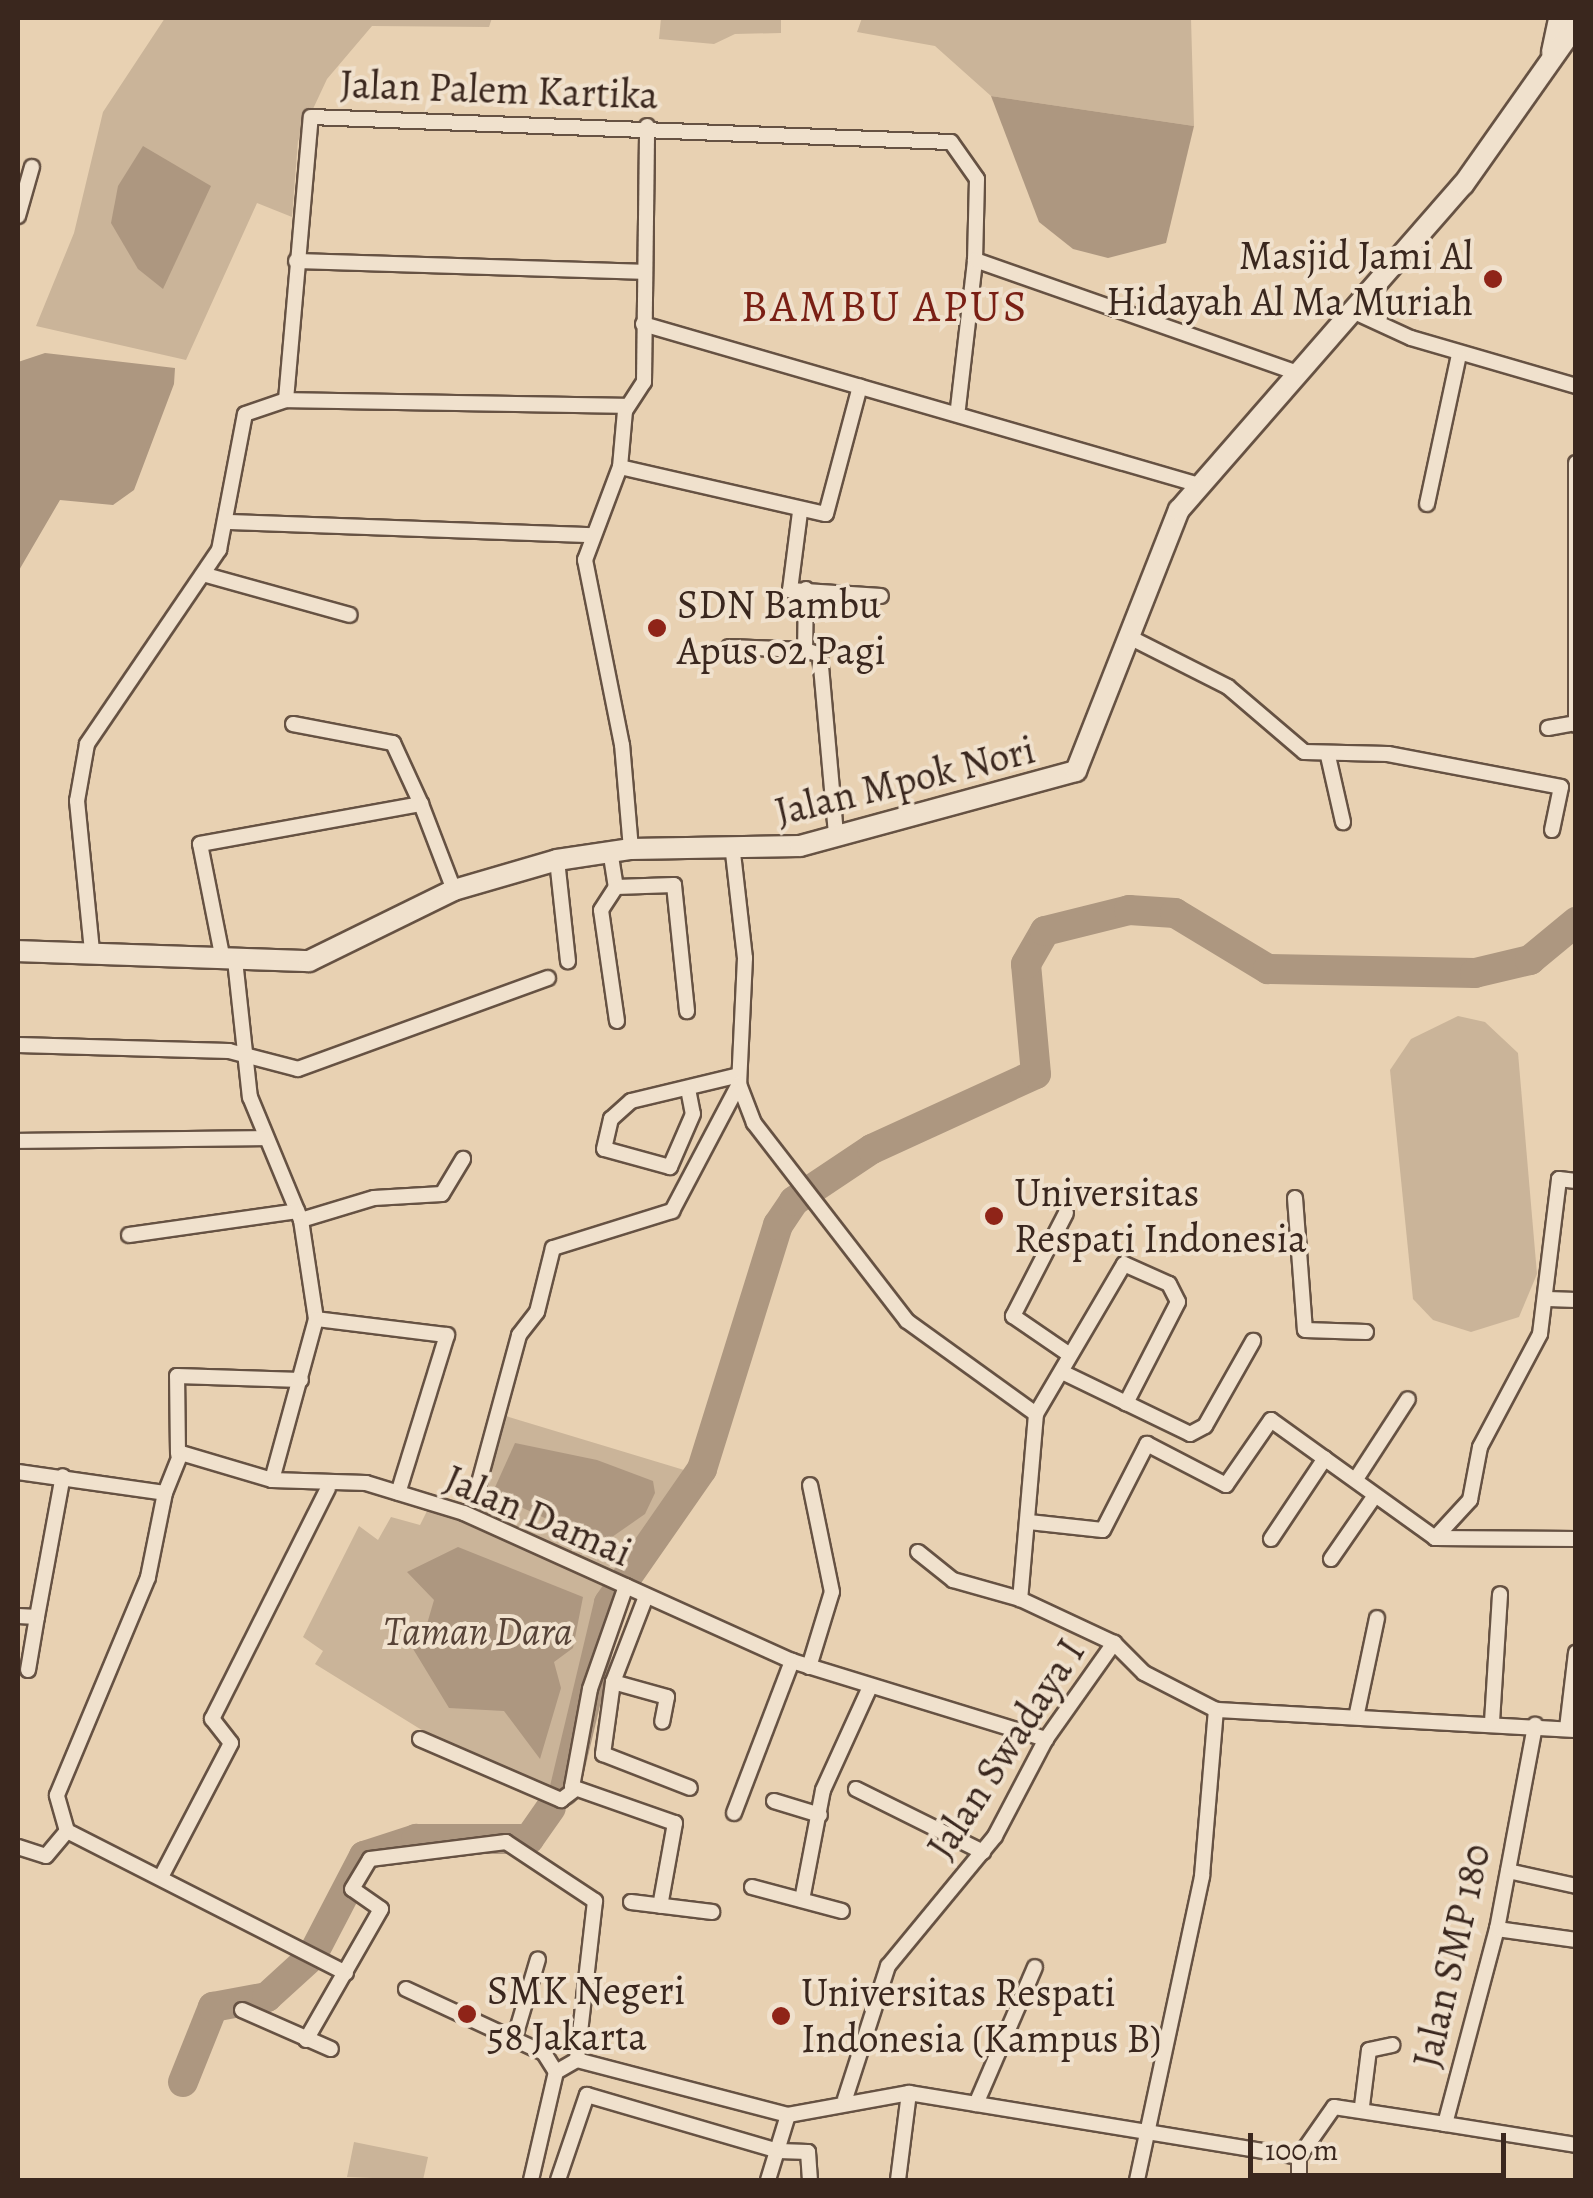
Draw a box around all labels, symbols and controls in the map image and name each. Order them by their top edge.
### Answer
street label: Jalan Palem Kartika [339,60,659,120]
place label: Masjid Jami Al Hidayah Al Ma Muriah [1106,232,1473,326]
marker: Masjid Jami Al Hidayah Al Ma Muriah [1482,268,1504,290]
district label: BAMBU APUS [741,280,1029,334]
place label: SDN Bambu Apus 02 Pagi [677,581,886,675]
marker: SDN Bambu Apus 02 Pagi [646,617,668,639]
street label: Jalan Mpok Nori [770,726,1040,836]
place label: Universitas Respati Indonesia [1014,1169,1307,1263]
marker: Universitas Respati Indonesia [983,1205,1005,1227]
street label: Jalan Damai [437,1455,639,1577]
park label: Taman Dara [384,1608,572,1656]
street label: Jalan Swadaya I [917,1630,1095,1868]
street label: Jalan SMP 180 [1403,1839,1501,2073]
place label: SMK Negeri 58 Jakarta [487,1967,685,2061]
place label: Universitas Respati Indonesia (Kampus B) [801,1969,1161,2063]
marker: SMK Negeri 58 Jakarta [456,2003,478,2025]
marker: Universitas Respati Indonesia (Kampus B) [770,2005,792,2027]
scale bar [1253,2113,1510,2175]
text: 100 m [1265,2130,1338,2170]

